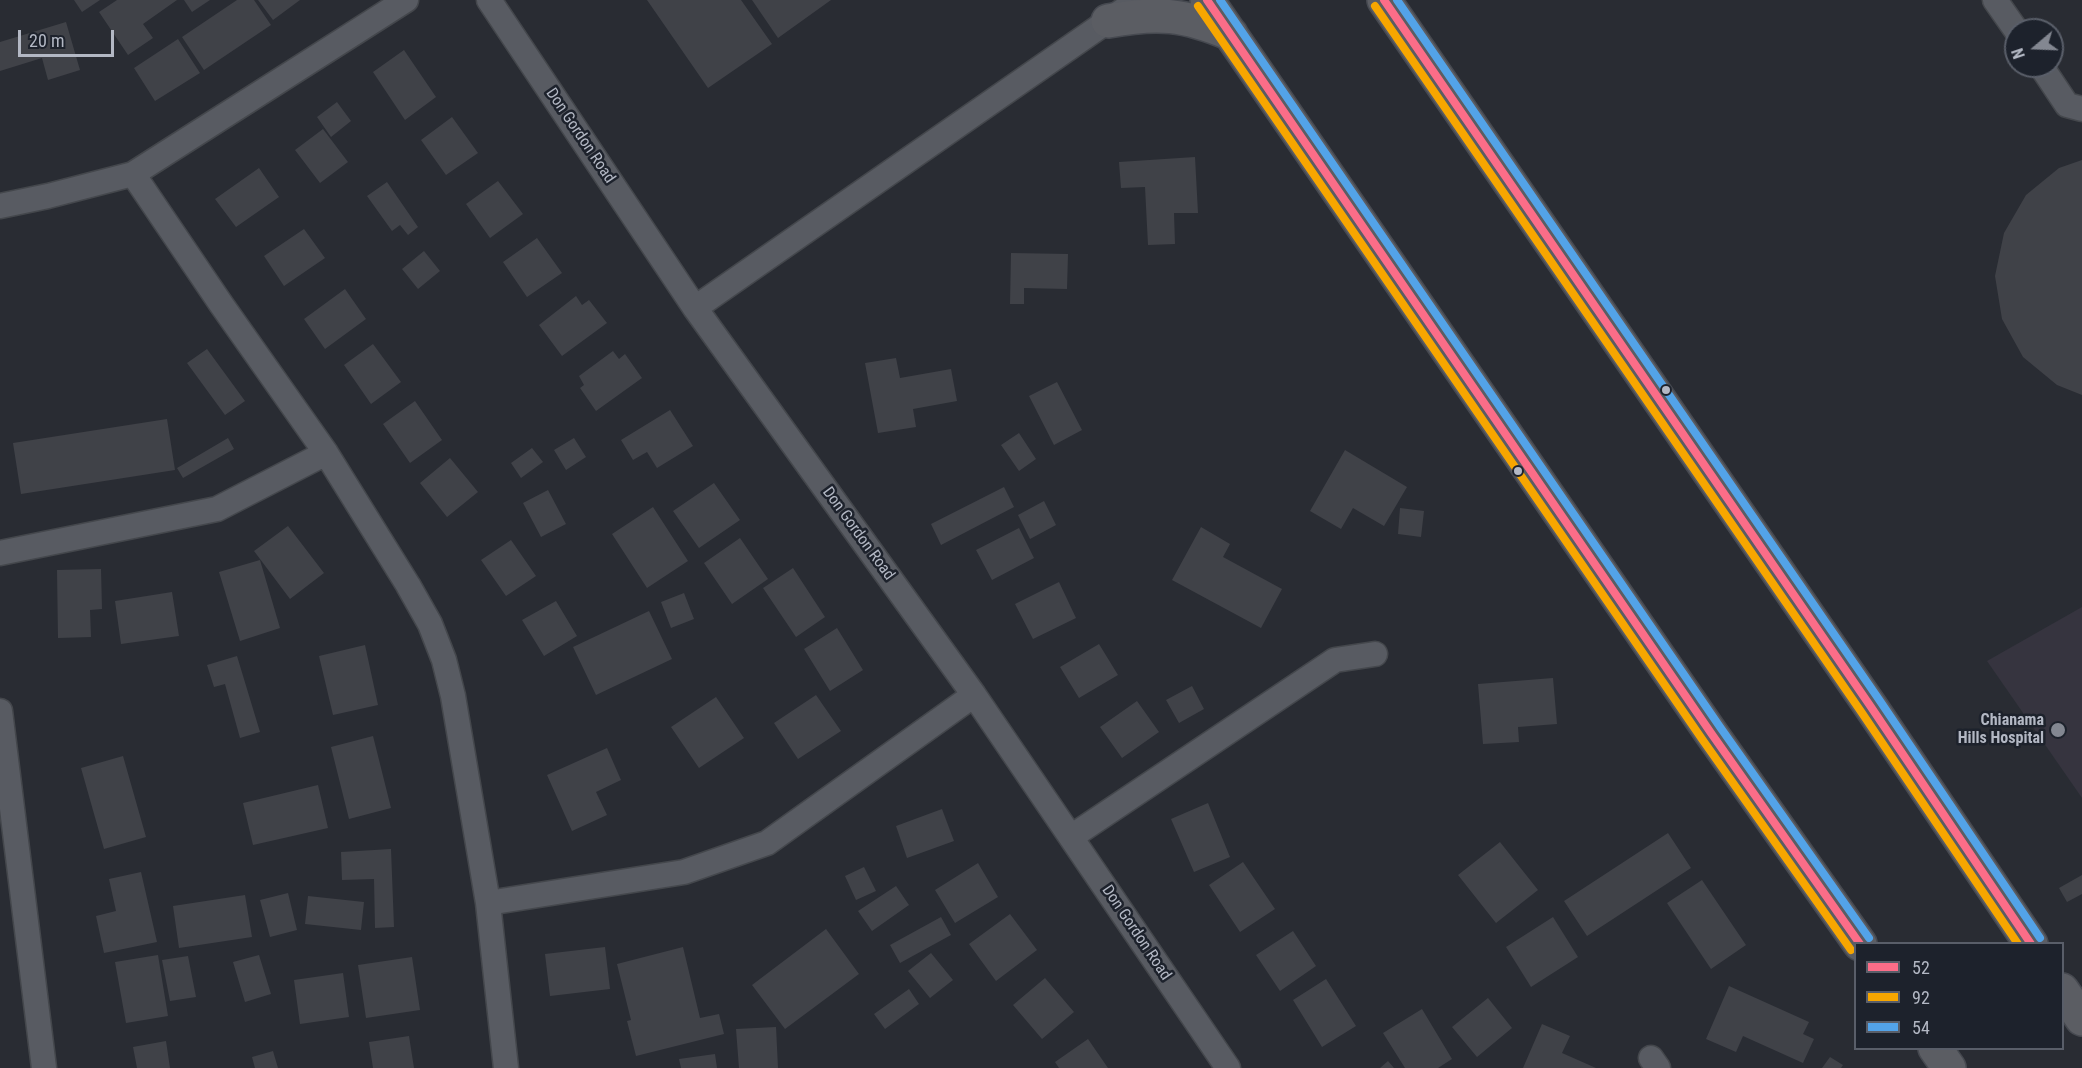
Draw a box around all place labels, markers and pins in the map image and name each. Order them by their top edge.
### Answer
unlabelled marker [1660,384,1672,396]
unlabelled marker [1512,465,1524,477]
place label: Chianama Hills Hospital [1958,711,2044,749]
marker: Chianama Hills Hospital [2049,721,2067,739]

